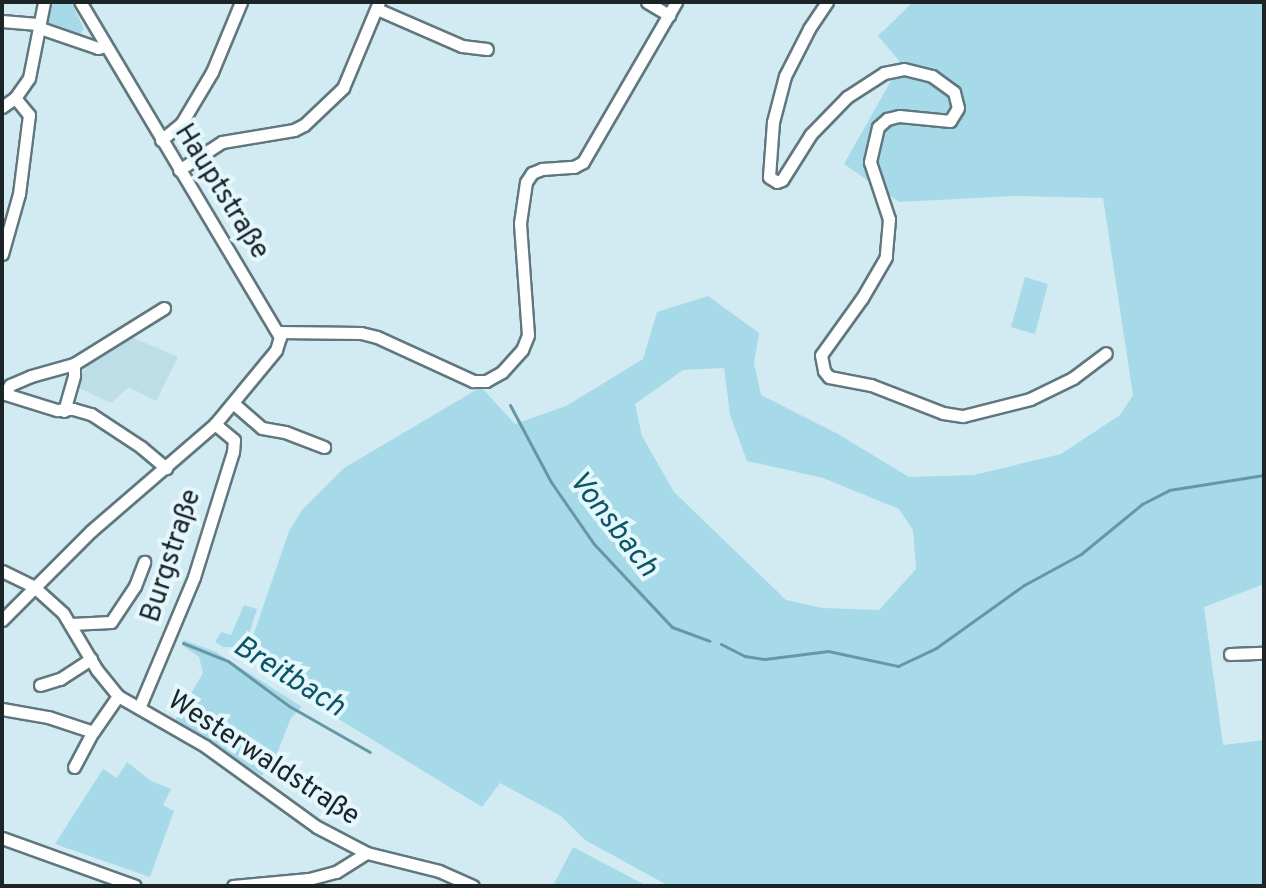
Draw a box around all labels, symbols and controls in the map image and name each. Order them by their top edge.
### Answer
street label: Hauptstraße [166,118,276,266]
water label: Vonsbach [559,465,665,585]
street label: Burgstraße [135,485,209,627]
water label: Breitbach [225,630,351,726]
street label: Westerwaldstraße [160,684,366,834]

